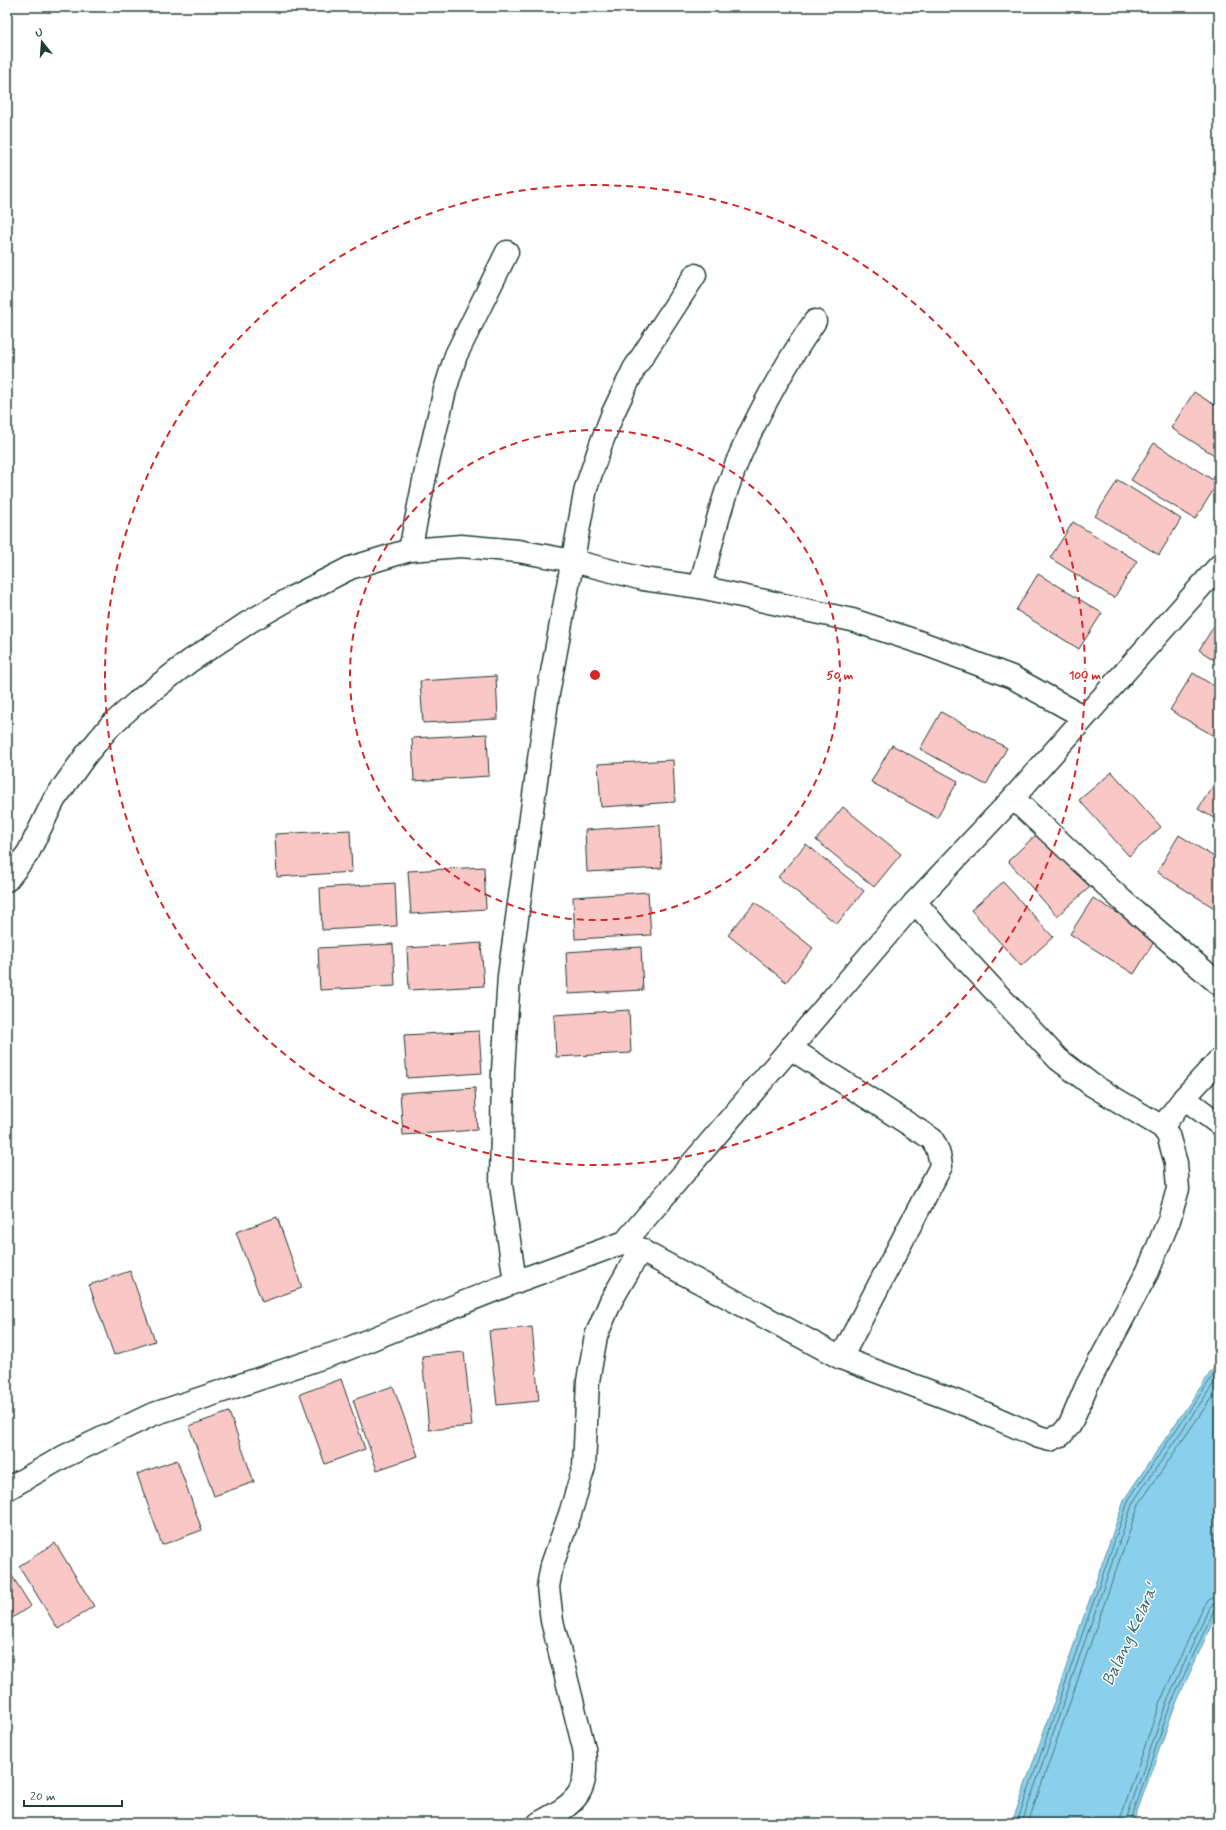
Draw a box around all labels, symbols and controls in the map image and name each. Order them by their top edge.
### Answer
north arrow [22,22,62,62]
text: U [34,26,45,41]
centre of rings [588,668,602,682]
text: 50 m [827,668,854,684]
text: 100 m [1069,668,1102,684]
water label: Balang Kelara' [1097,1579,1165,1690]
scale bar [24,1782,122,1808]
text: 20 m [30,1789,56,1805]

